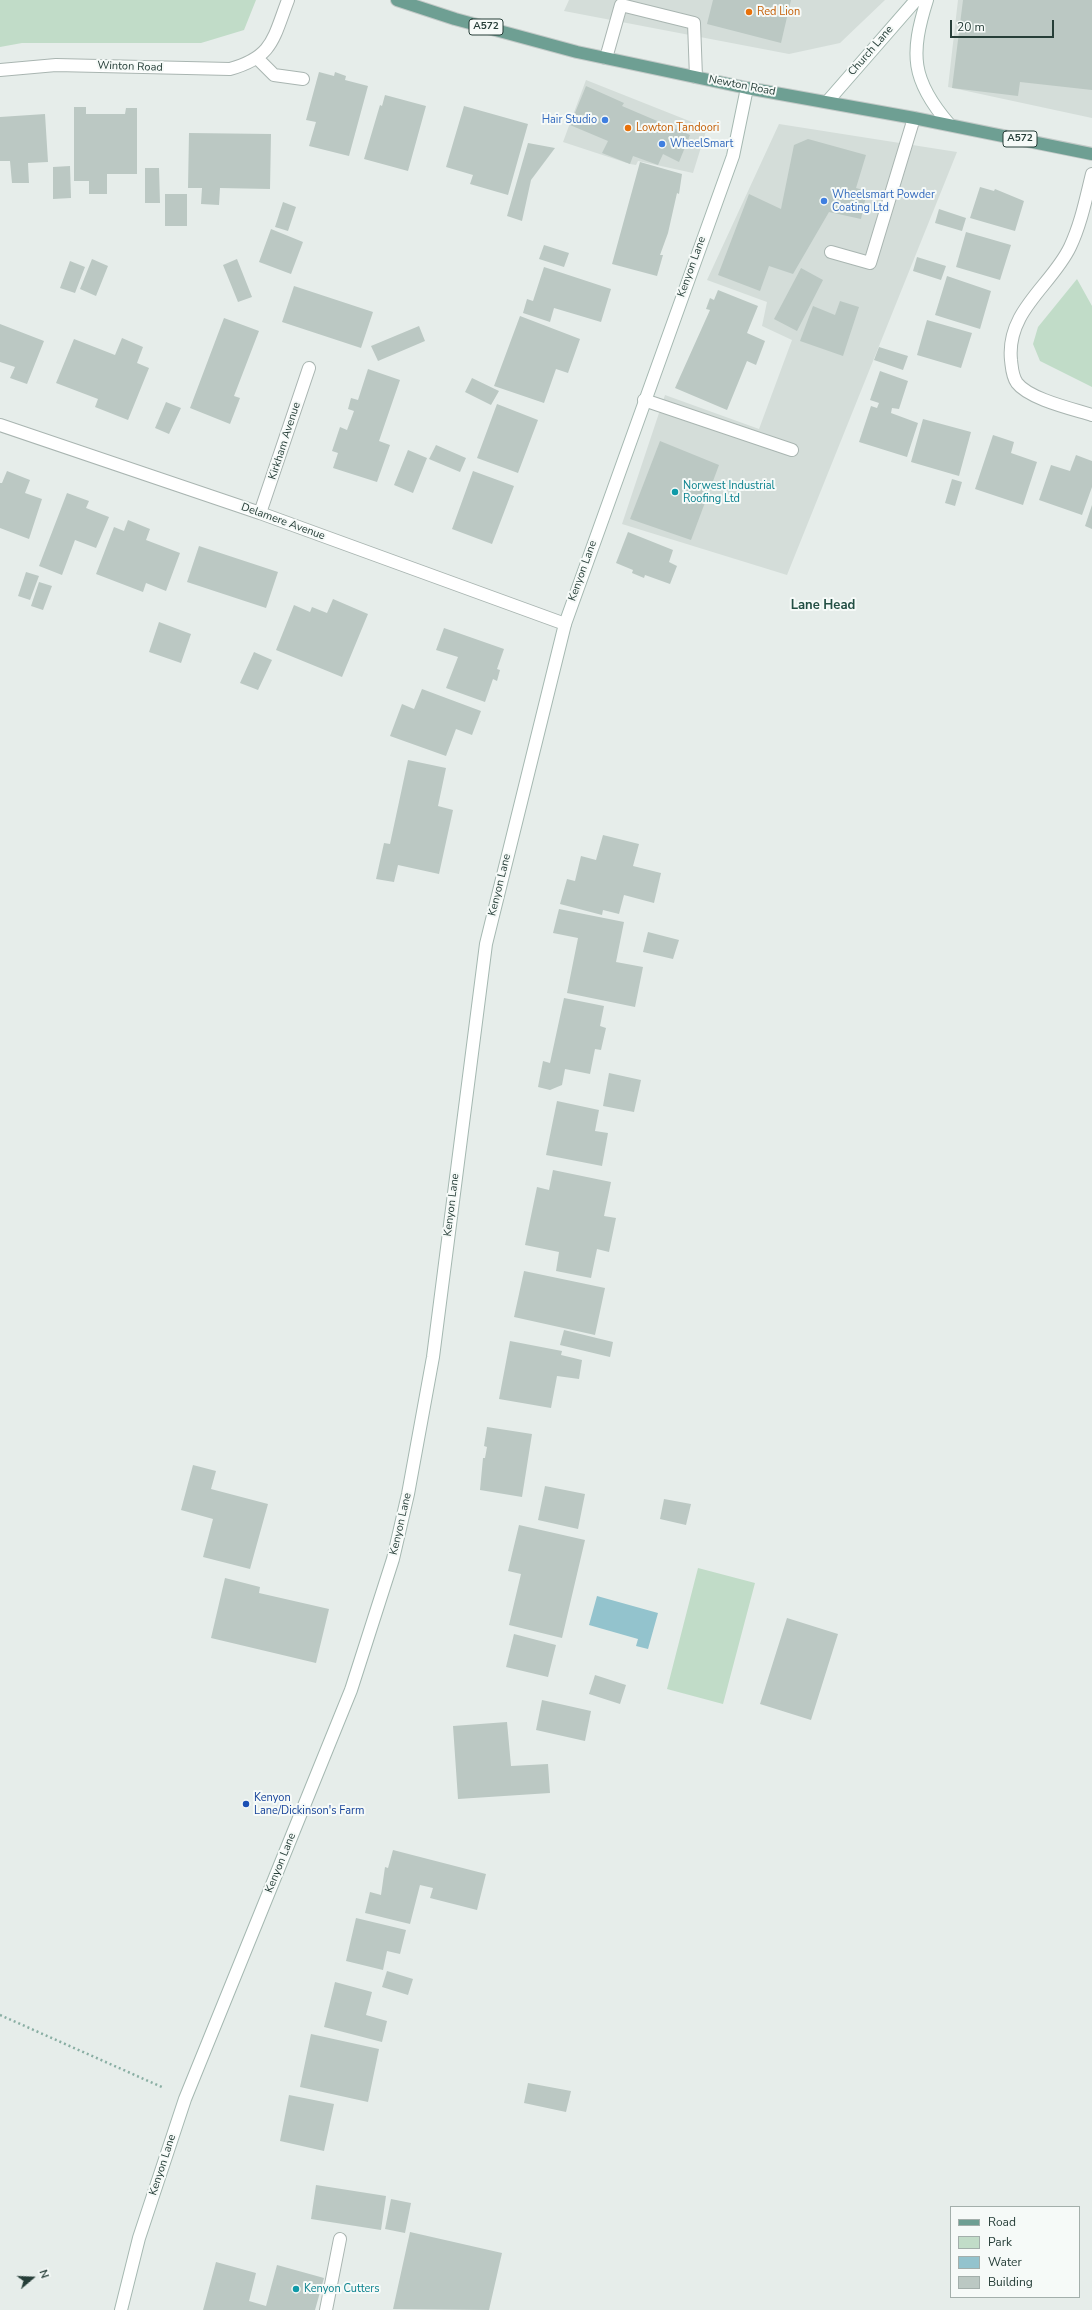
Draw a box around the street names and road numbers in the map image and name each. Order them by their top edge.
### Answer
road number: A572 [469,19,503,35]
street label: Church Lane [846,23,896,79]
street label: Winton Road [97,59,163,75]
street label: Newton Road [707,73,777,99]
road number: A572 [1003,131,1037,147]
street label: Kenyon Lane [675,235,709,299]
street label: Kirkham Avenue [266,401,304,481]
street label: Delamere Avenue [239,501,327,543]
street label: Kenyon Lane [566,539,600,603]
street label: Kenyon Lane [486,853,514,917]
street label: Kenyon Lane [442,1173,462,1237]
street label: Kenyon Lane [387,1492,415,1556]
street label: Kenyon Lane [263,1831,299,1895]
street label: Kenyon Lane [147,2133,179,2197]

